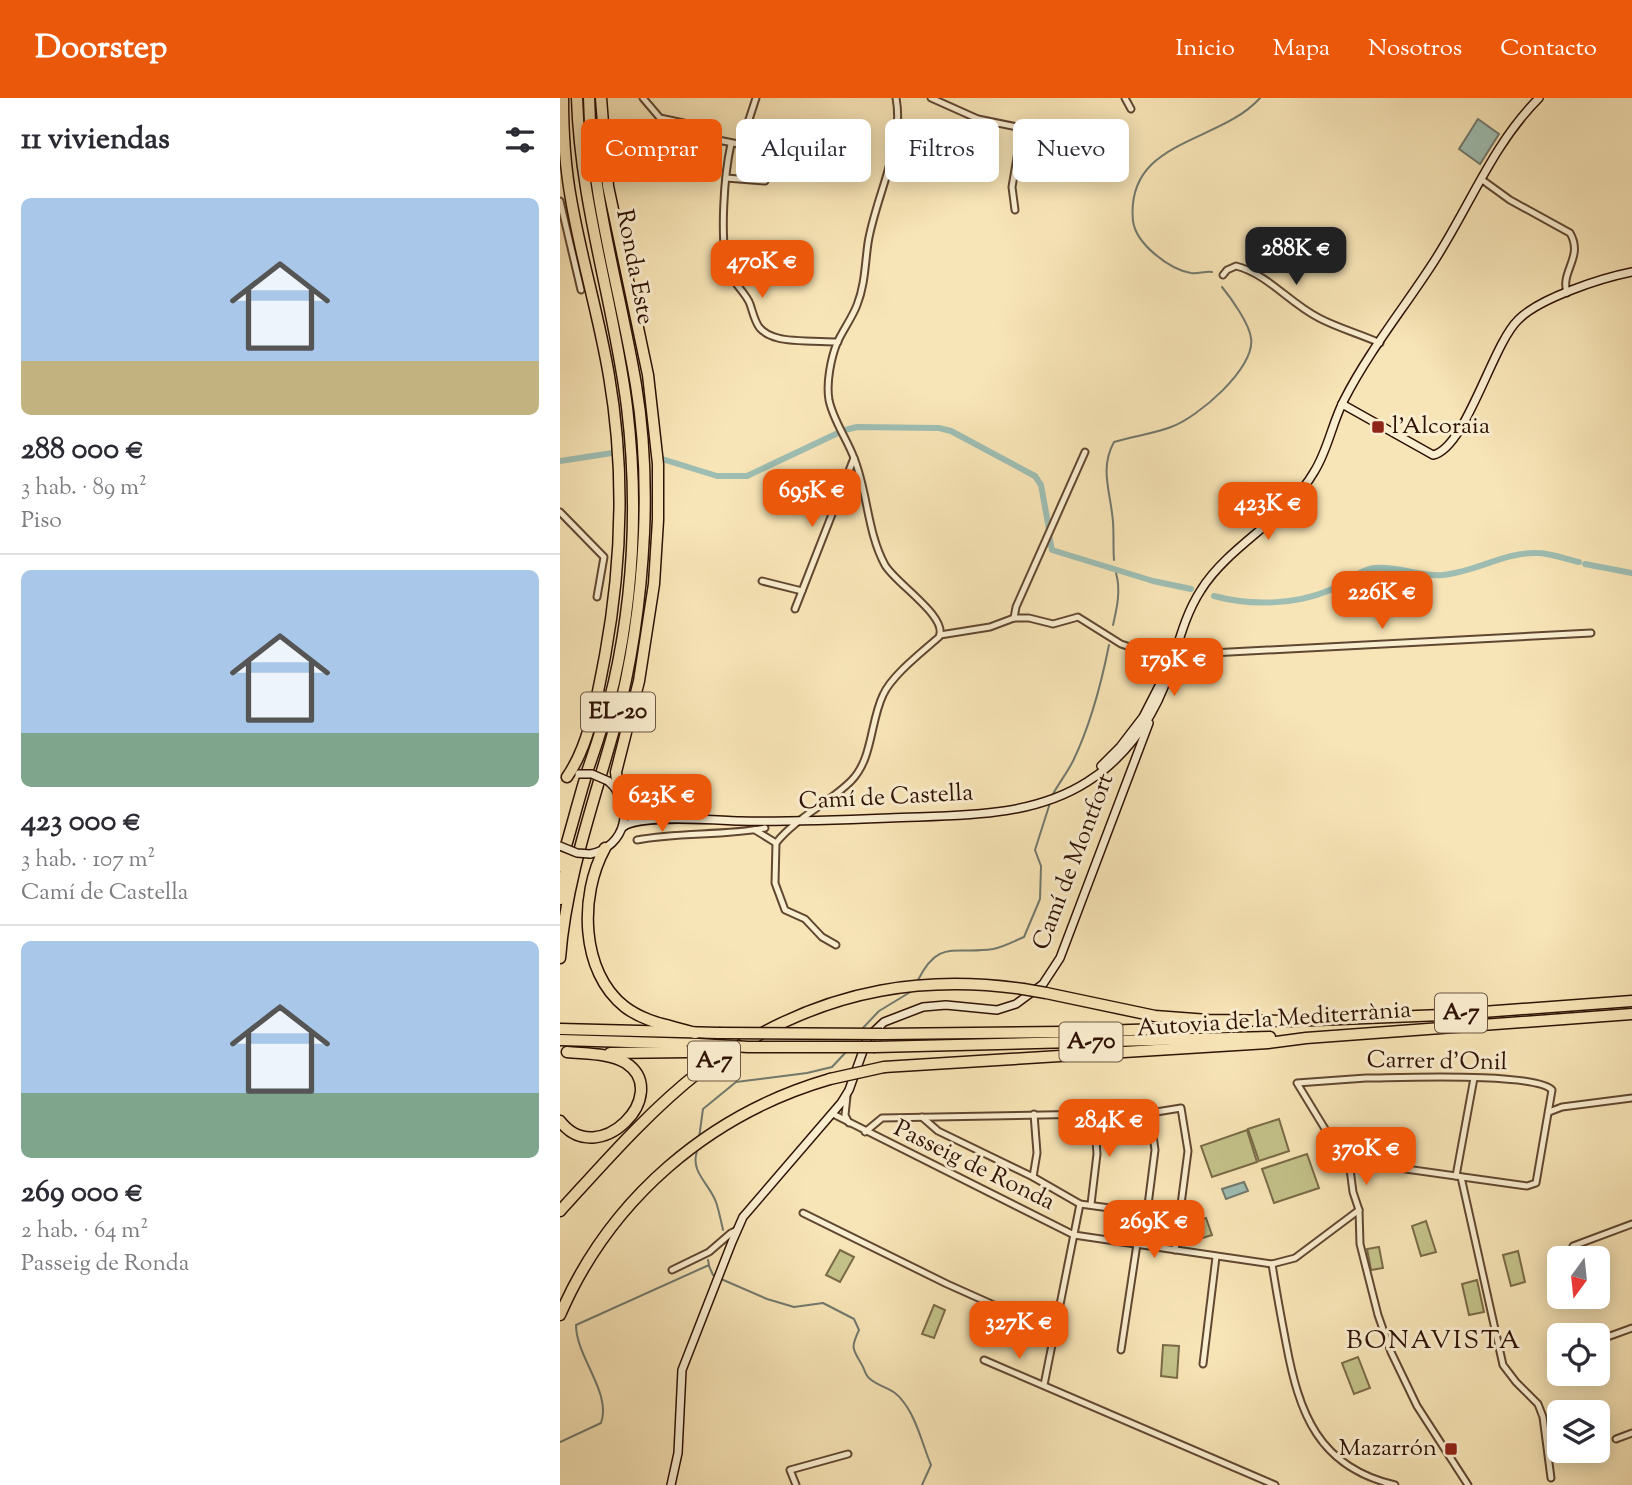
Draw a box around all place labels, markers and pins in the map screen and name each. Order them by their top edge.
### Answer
pin: 288K € [1239,228,1353,287]
pin: 470K € [705,240,819,300]
place label: l'Alcoraia [1392,410,1490,444]
marker: l'Alcoraia [1370,419,1386,435]
pin: 695K € [755,470,869,529]
pin: 423K € [1211,482,1325,542]
pin: 226K € [1325,572,1439,631]
pin: 179K € [1117,638,1231,698]
pin: 623K € [605,774,719,834]
pin: 284K € [1052,1100,1166,1159]
pin: 370K € [1309,1128,1423,1187]
pin: 269K € [1097,1200,1211,1260]
pin: 327K € [962,1302,1076,1361]
place label: Mazarrón [1339,1432,1437,1466]
marker: Mazarrón [1443,1441,1459,1457]

